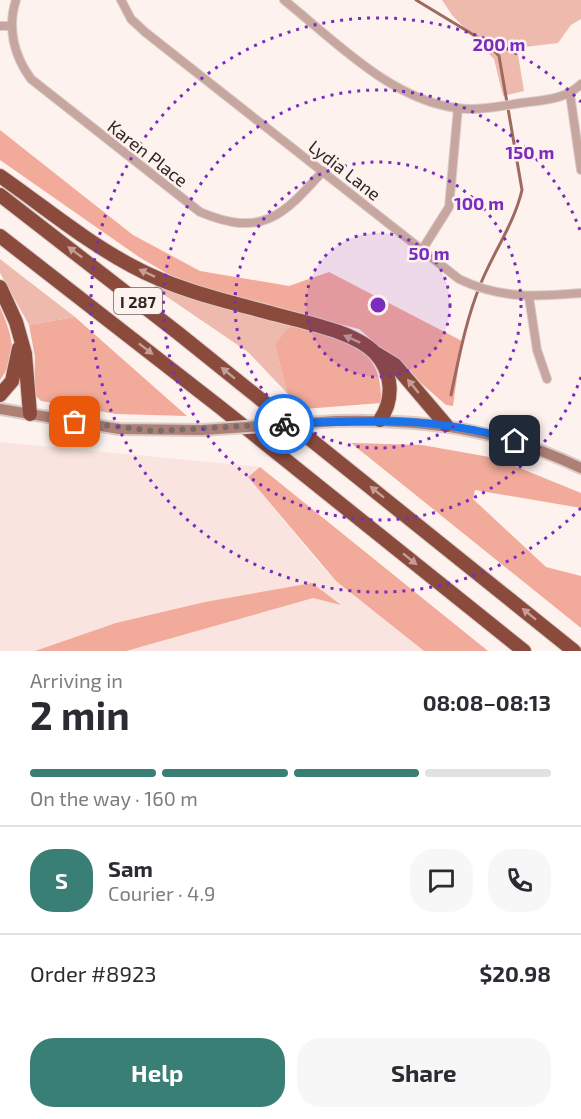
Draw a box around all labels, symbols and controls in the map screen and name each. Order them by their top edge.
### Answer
text: 200 m [473,33,525,55]
street label: Karen Place [103,115,193,191]
street label: Lydia Lane [305,135,385,205]
text: 150 m [506,141,554,163]
text: 100 m [454,192,504,214]
text: 50 m [408,242,450,264]
one-way arrow [68,246,84,258]
one-way arrow [138,268,155,277]
road number: I 287 [114,288,162,314]
centre of rings [368,295,388,315]
one-way arrow [342,334,360,344]
one-way arrow [138,342,154,355]
one-way arrow [220,367,236,380]
one-way arrow [406,378,419,394]
courier [254,394,314,454]
pin [49,396,100,447]
icon: bag [58,405,91,438]
icon: bike [268,408,301,441]
pin [489,415,540,466]
icon: home [498,424,531,457]
one-way arrow [369,487,384,499]
one-way arrow [402,553,417,565]
one-way arrow [521,609,536,621]
text: Arriving in [30,668,123,692]
text: 08:08–08:13 [423,689,551,715]
text: 2 min [30,691,130,738]
text: On the way · 160 m [30,786,198,810]
button: chat [410,849,473,912]
button: phone [488,849,551,912]
text: Sam [108,855,153,881]
text: S [55,867,68,893]
text: Courier · 4.9 [108,881,215,905]
text: Order #8923 [30,960,157,986]
text: $20.98 [480,960,551,986]
button: Help [30,1038,285,1107]
button: Share [297,1038,551,1107]

